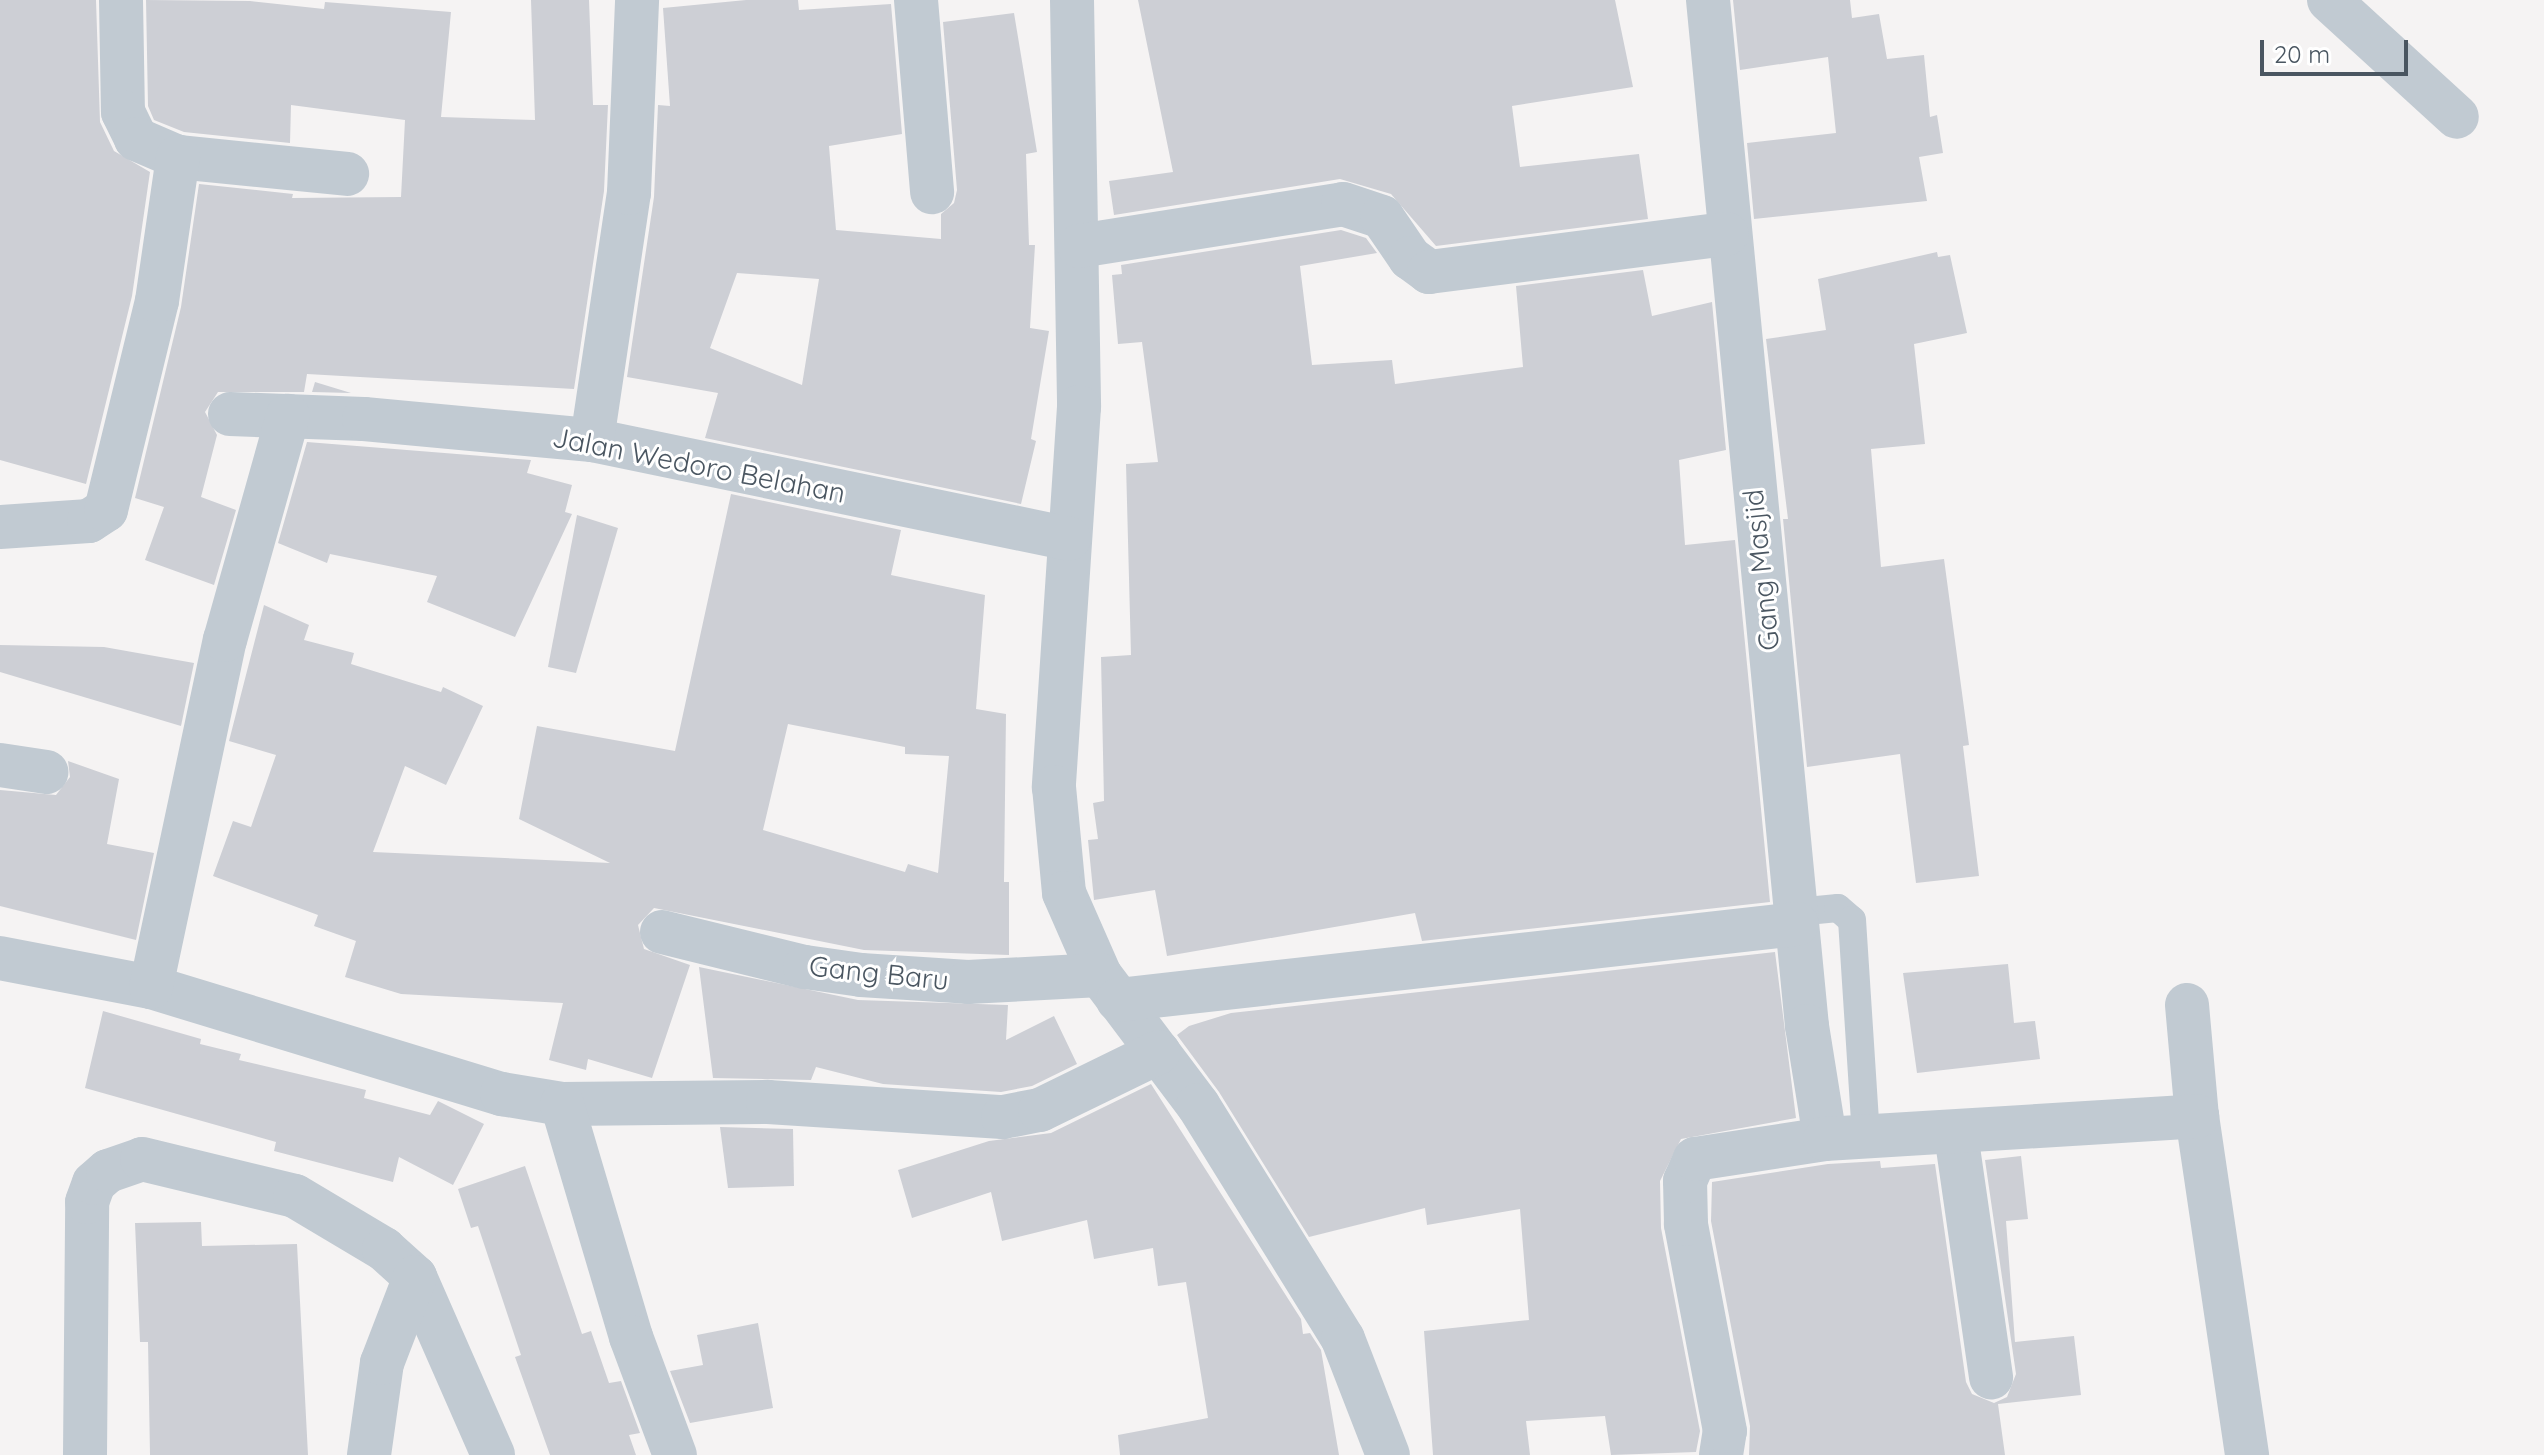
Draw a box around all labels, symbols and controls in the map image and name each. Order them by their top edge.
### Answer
scale bar [2264,24,2412,74]
text: 20 m [2274,39,2330,69]
street label: Jalan Wedoro Belahan [550,420,848,510]
street label: Gang Masjid [1736,488,1786,652]
street label: Gang Baru [808,949,950,997]

